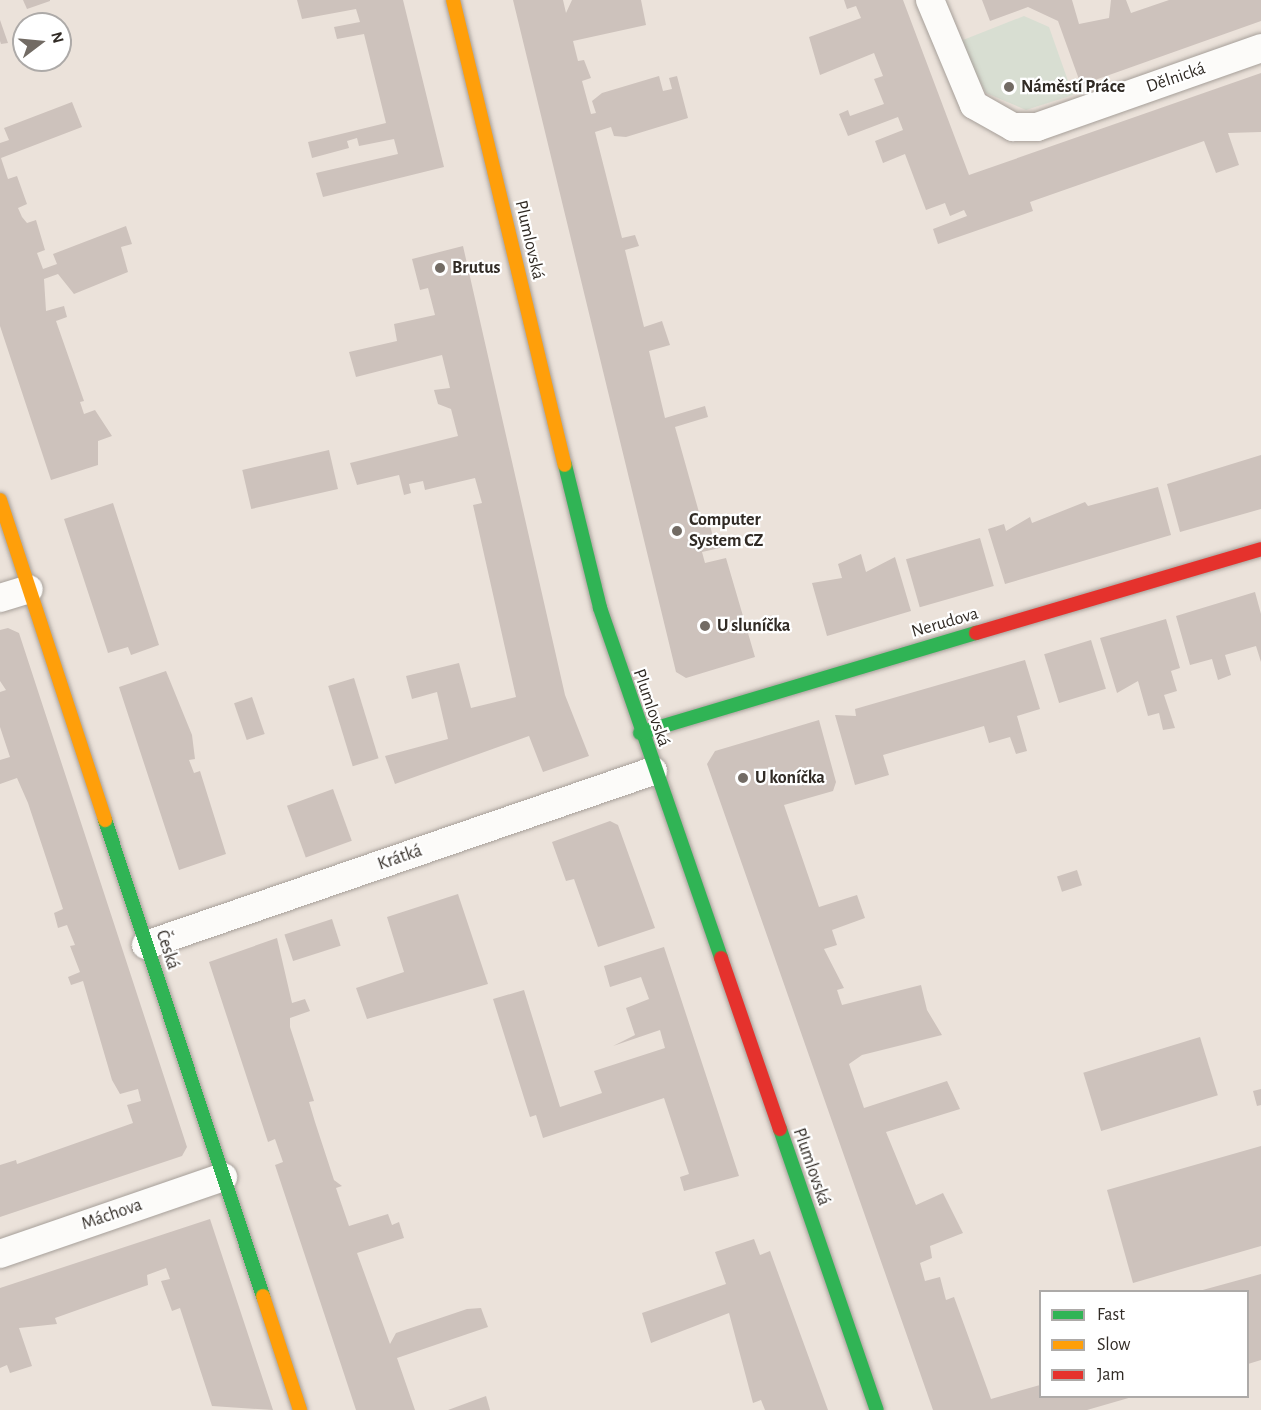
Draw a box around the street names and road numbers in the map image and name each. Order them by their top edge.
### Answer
street label: Dělnická [1144,58,1208,98]
street label: Plumlovská [509,198,549,282]
street label: Nerudova [909,603,981,643]
street label: Plumlovská [628,666,674,750]
street label: Krátká [375,840,425,876]
street label: Česká [151,928,183,972]
street label: Plumlovská [788,1125,834,1209]
street label: Máchova [79,1195,145,1235]

